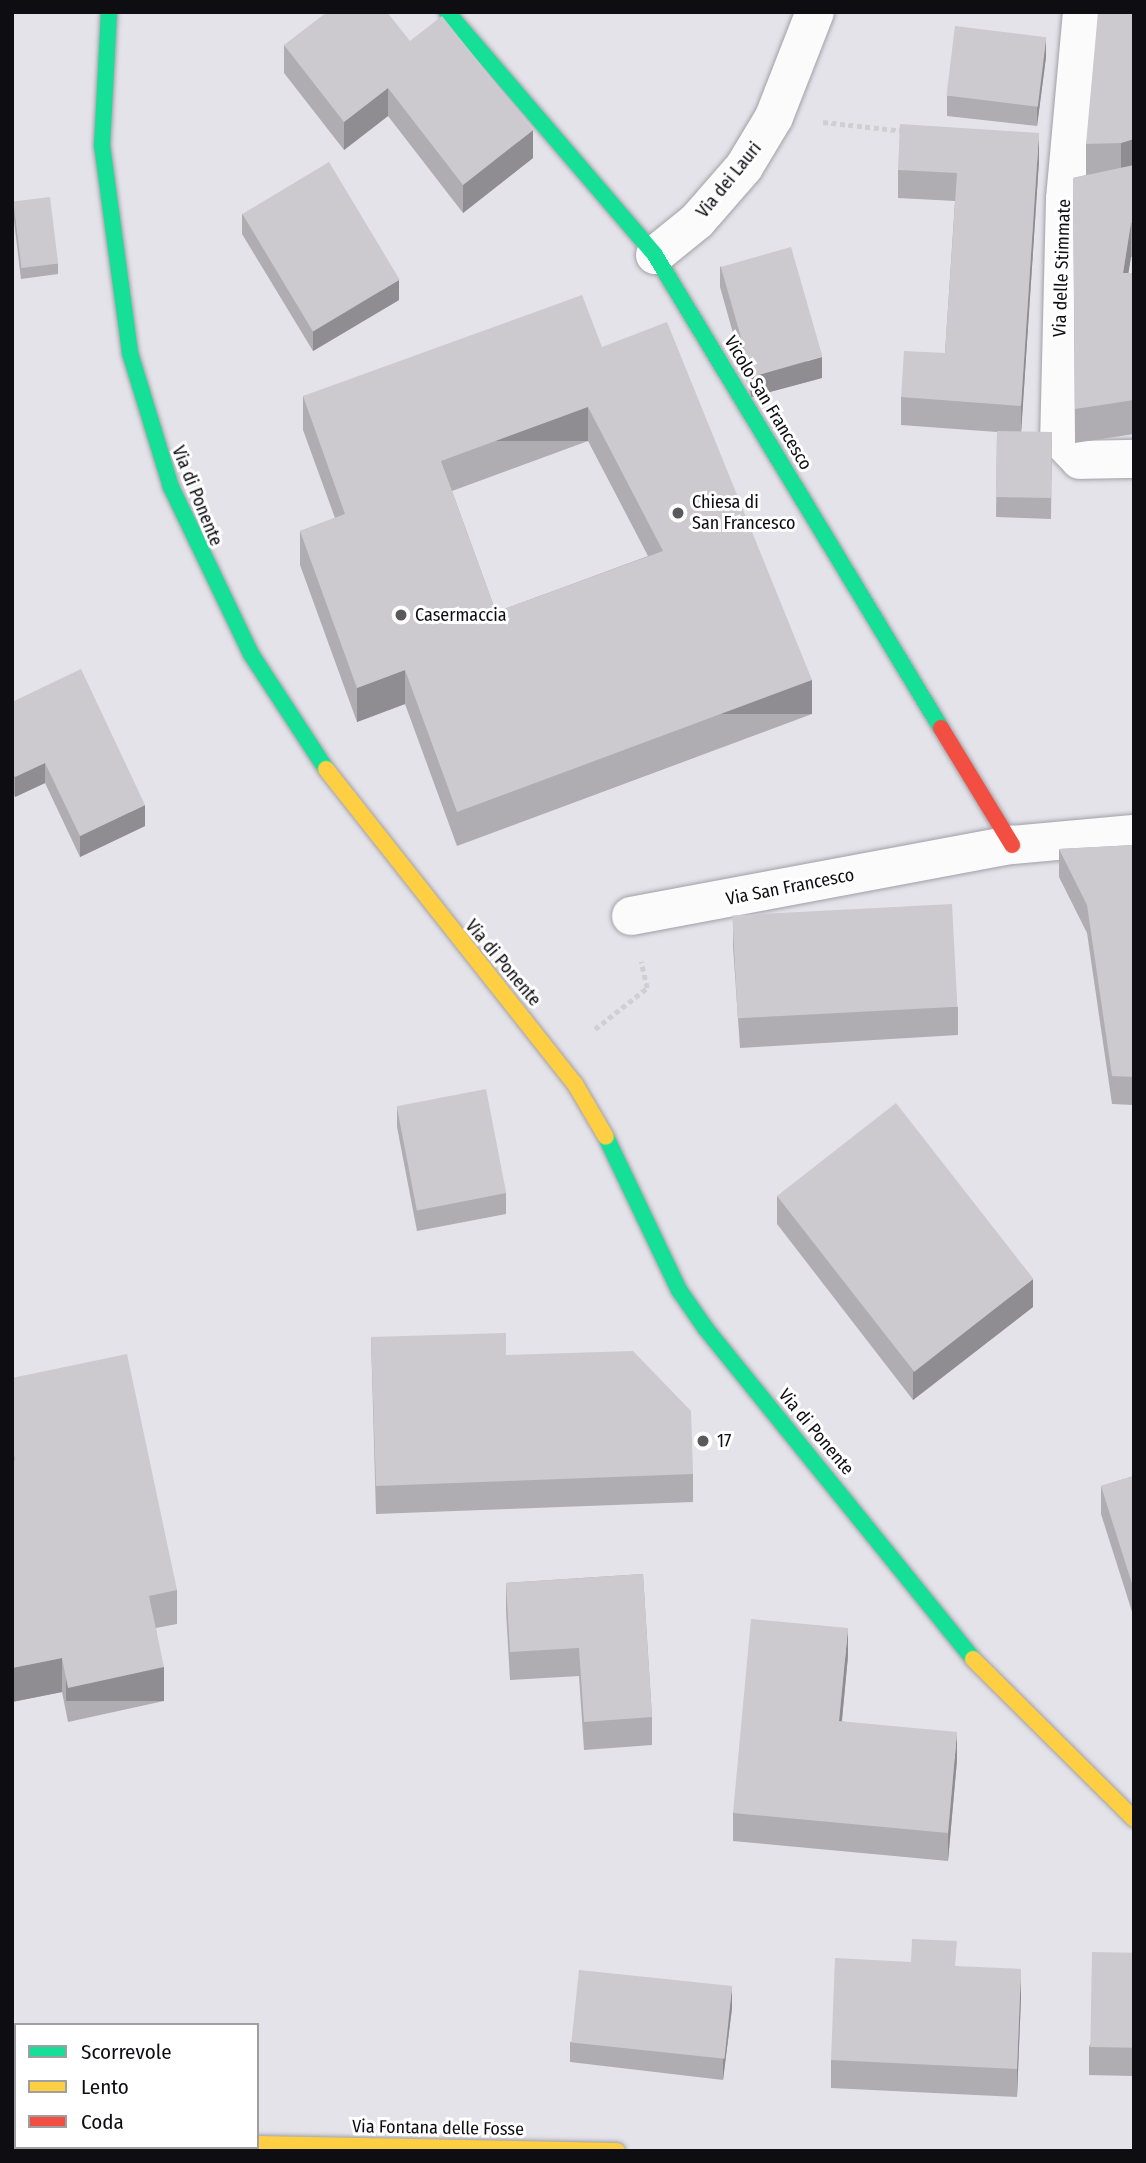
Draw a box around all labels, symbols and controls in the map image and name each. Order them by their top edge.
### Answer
street label: Via dei Lauri [692,138,766,222]
street label: Via delle Stimmate [1049,199,1075,337]
street label: Vicolo San Francesco [719,332,817,474]
street label: Via di Ponente [167,443,227,549]
place label: Chiesa di San Francesco [692,492,796,534]
marker: Chiesa di San Francesco [670,505,686,521]
place label: Casermaccia [415,604,507,626]
marker: Casermaccia [393,607,409,623]
street label: Via San Francesco [724,864,856,910]
street label: Via di Ponente [461,916,545,1010]
street label: Via di Ponente [774,1385,858,1479]
place label: 17 [717,1430,731,1452]
marker: 17 [695,1433,711,1449]
legend [14,2023,259,2149]
text: Scorrevole [81,2039,172,2065]
text: Lento [81,2074,129,2100]
text: Coda [81,2109,124,2135]
street label: Via Fontana delle Fosse [352,2116,524,2140]

